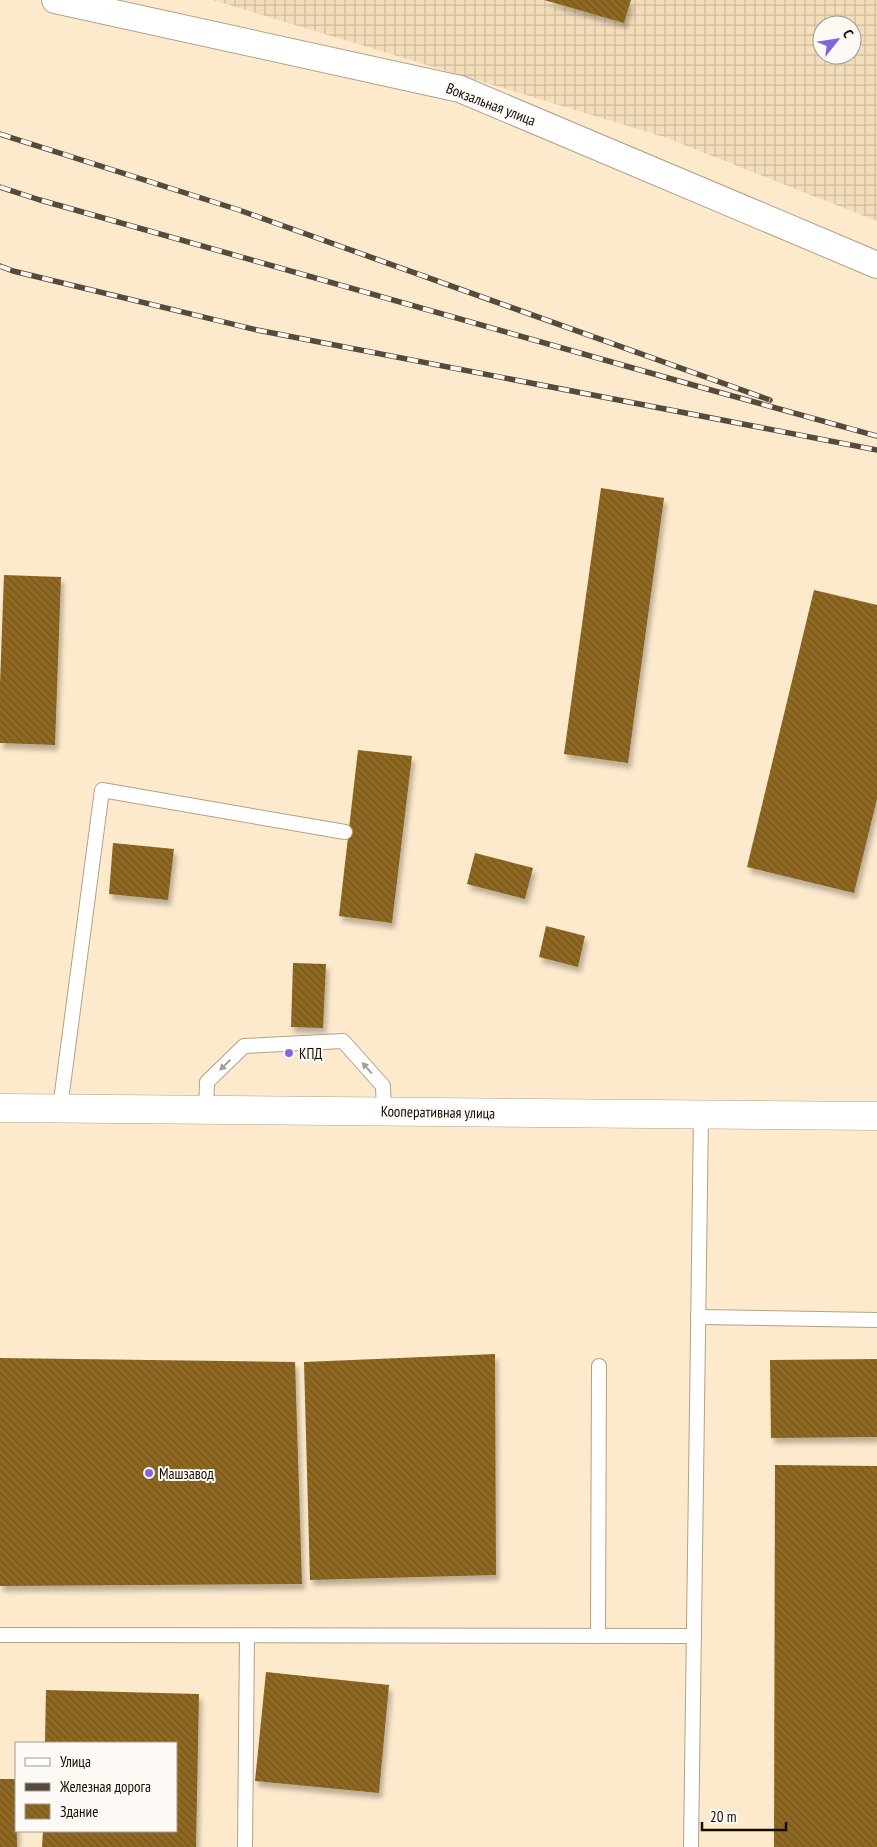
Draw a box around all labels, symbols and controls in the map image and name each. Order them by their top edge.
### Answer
north arrow [812,15,862,65]
text: С [839,26,858,41]
street label: Вокзальная улица [443,78,539,130]
place label: КПД [299,1044,322,1063]
marker: КПД [283,1047,295,1059]
one-way arrow [219,1058,231,1070]
one-way arrow [361,1063,373,1075]
street label: Кооперативная улица [381,1102,495,1122]
place label: Машзавод [159,1464,214,1483]
marker: Машзавод [143,1467,155,1479]
legend [15,1742,178,1832]
text: Улица [60,1752,91,1771]
text: Железная дорога [59,1777,151,1796]
scale bar [702,1800,786,1832]
text: Здание [60,1802,98,1821]
text: 20 m [710,1807,736,1826]

